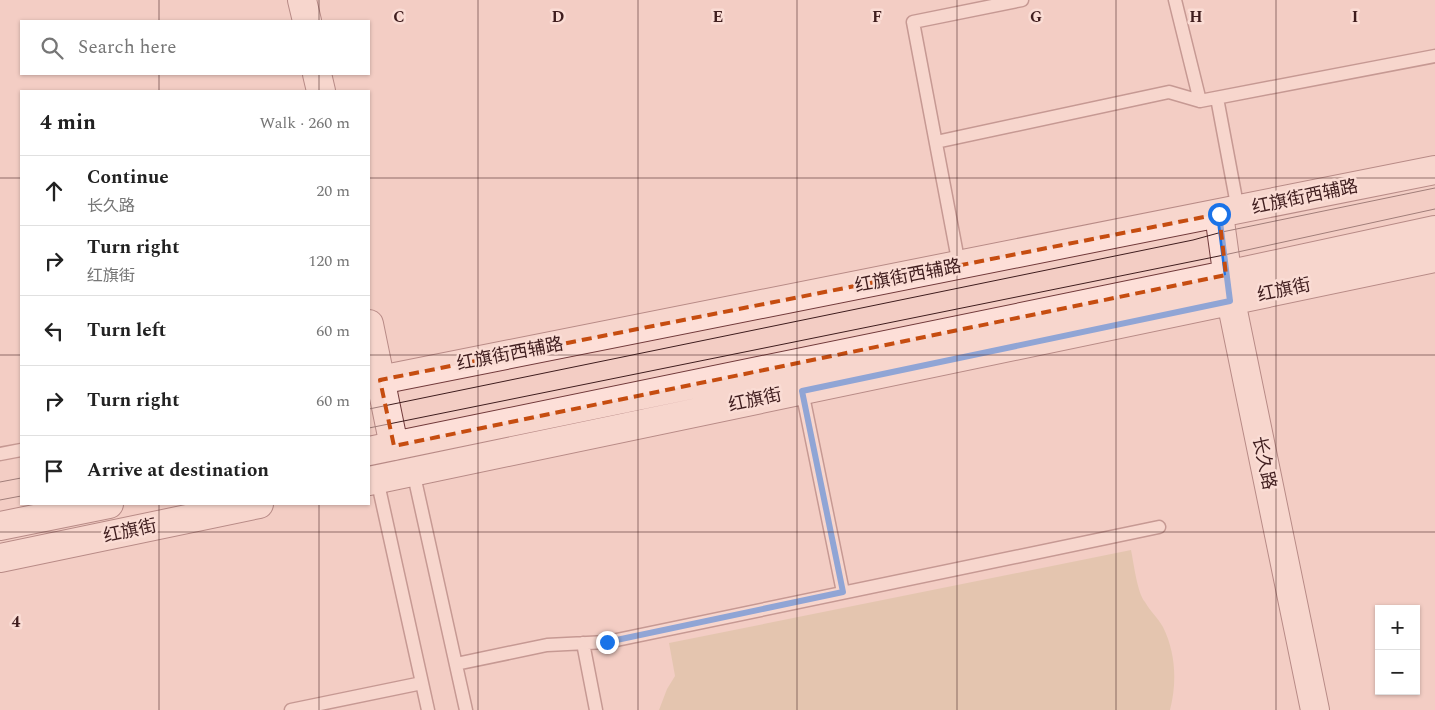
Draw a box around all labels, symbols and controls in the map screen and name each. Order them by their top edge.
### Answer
text: C [393,5,405,29]
text: D [552,5,565,29]
text: E [713,5,723,29]
text: F [872,5,882,29]
text: G [1030,5,1042,29]
text: H [1189,5,1203,29]
text: I [1352,5,1358,29]
search box [20,20,370,75]
text: Search here [78,33,177,62]
icon: search [38,34,66,62]
text: 4 min [40,107,96,139]
text: Walk · 260 m [259,111,350,135]
text: Continue [87,163,169,192]
street label: 红旗街西辅路 [1249,173,1361,221]
icon: ahead [40,177,68,205]
text: 20 m [316,179,350,203]
text: 长久路 [87,194,135,218]
route start [1208,203,1231,226]
text: Turn right [87,233,180,262]
icon: right [40,247,68,275]
text: 120 m [308,249,350,273]
street label: 红旗街西辅路 [852,252,964,300]
text: 红旗街 [87,264,135,288]
street label: 红旗街 [1255,271,1313,309]
text: Turn left [87,316,166,345]
icon: left [40,317,68,345]
text: 60 m [316,319,350,343]
street label: 红旗街西辅路 [454,330,566,378]
street label: 红旗街 [726,381,784,419]
text: Turn right [87,386,180,415]
icon: right [40,387,68,415]
text: 60 m [316,389,350,413]
street label: 长久路 [1245,434,1283,492]
text: Arrive at destination [87,456,269,485]
icon: arrive [40,457,68,485]
street label: 红旗街 [101,512,159,550]
map controls [1375,605,1420,695]
button: + [1375,605,1420,650]
text: 4 [12,610,21,634]
route end [596,631,619,654]
button: − [1375,650,1420,695]

